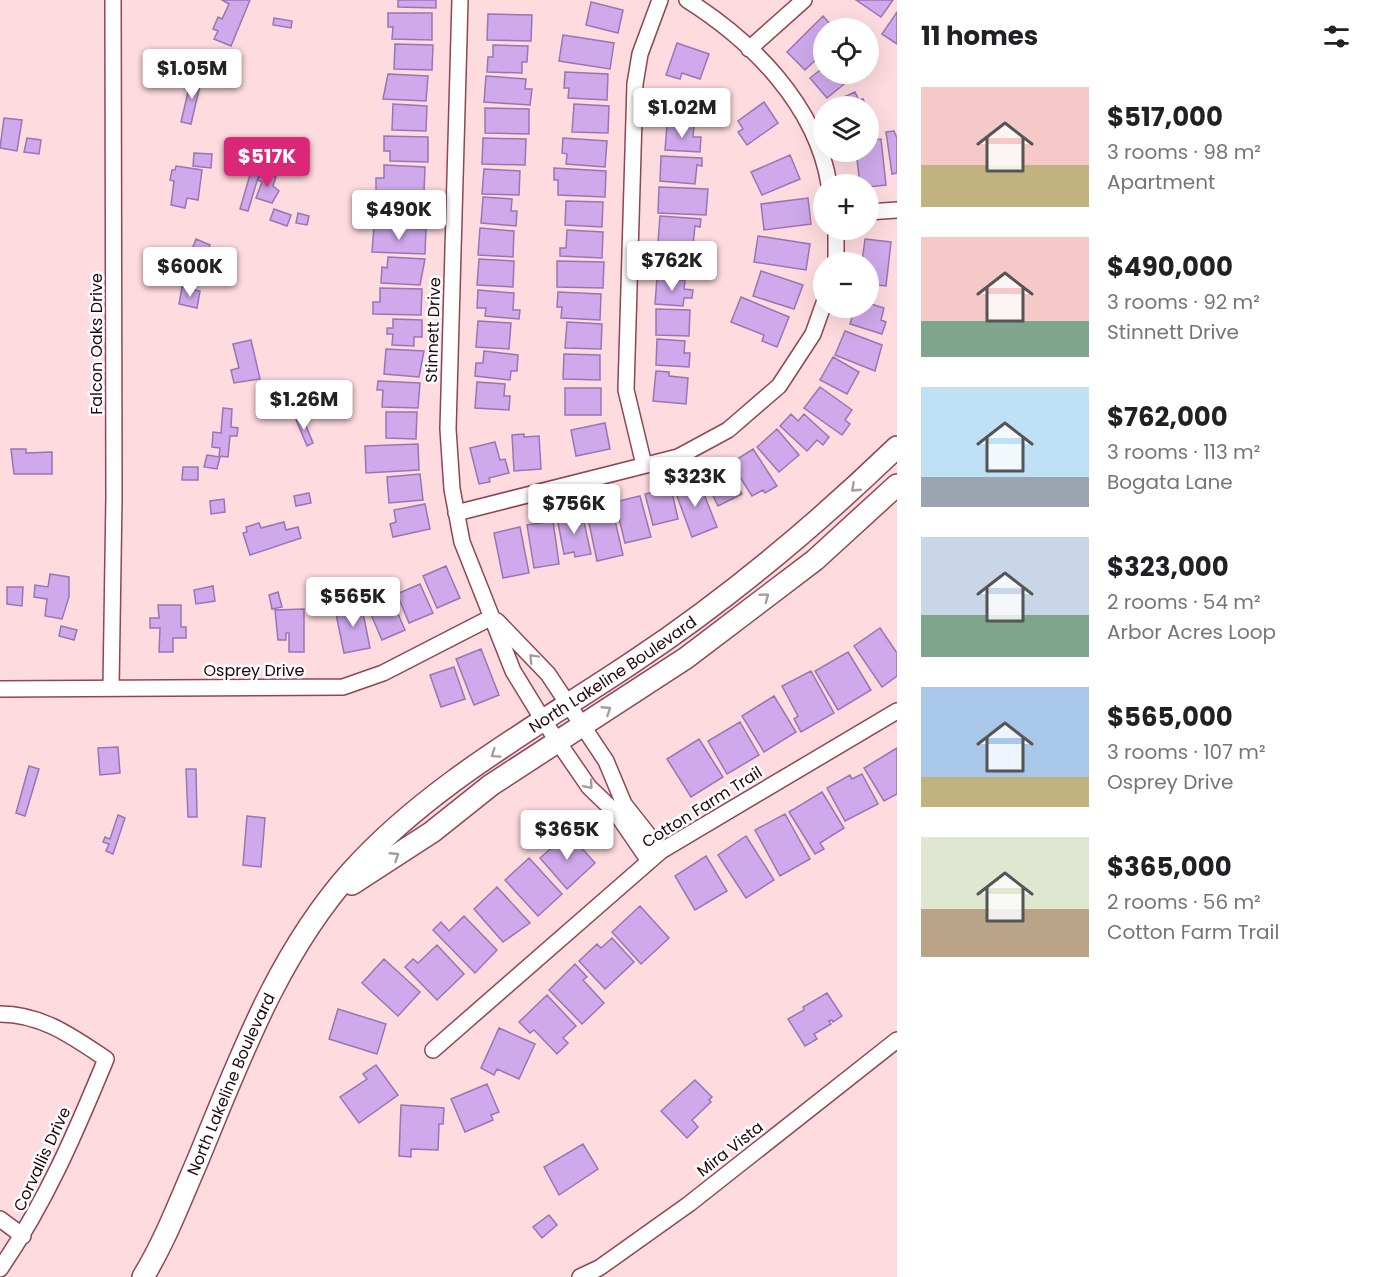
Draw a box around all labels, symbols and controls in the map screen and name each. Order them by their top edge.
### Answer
map controls [813,18,879,318]
button: locate [813,18,879,84]
text: 11 homes [921,18,1038,54]
icon: filters [1320,20,1353,53]
pin: $1.05M [143,49,241,100]
text: $1.05M [157,54,227,82]
pin: $1.02M [633,88,731,139]
text: $1.02M [647,93,717,121]
button: layers [813,96,879,162]
text: $517,000 [1107,99,1223,135]
icon: home [969,111,1041,183]
pin: $517K [225,137,309,188]
text: 3 rooms · 98 m² [1107,138,1261,166]
text: $517K [238,142,296,170]
text: Apartment [1107,168,1215,196]
button: + [813,174,879,240]
pin: $490K [357,190,441,241]
text: $490K [366,195,432,223]
pin: $762K [630,241,714,292]
text: $762K [641,246,703,274]
pin: $600K [148,247,232,298]
text: $490,000 [1107,249,1233,285]
text: $600K [157,252,223,280]
button: − [813,252,879,318]
icon: home [969,261,1041,333]
street label: Falcon Oaks Drive [85,273,108,415]
street label: Stinnett Drive [420,277,446,383]
text: 3 rooms · 92 m² [1107,288,1260,316]
text: Stinnett Drive [1107,318,1239,346]
pin: $1.26M [255,380,353,431]
text: $1.26M [270,385,338,413]
text: $762,000 [1107,399,1228,435]
icon: home [969,411,1041,483]
text: 3 rooms · 113 m² [1107,438,1260,466]
pin: $323K [653,457,737,508]
text: $323K [664,462,726,490]
text: Bogata Lane [1107,468,1233,496]
one-way arrow [851,480,862,491]
pin: $756K [532,484,616,535]
text: $756K [542,489,606,517]
text: $323,000 [1107,549,1229,585]
icon: home [969,561,1041,633]
pin: $565K [311,577,395,628]
text: $565K [320,582,386,610]
text: 2 rooms · 54 m² [1107,588,1261,616]
one-way arrow [759,594,770,605]
street label: North Lakeline Boulevard [524,610,701,738]
text: Arbor Acres Loop [1107,618,1276,646]
one-way arrow [529,655,540,665]
street label: Osprey Drive [203,659,305,682]
text: $565,000 [1107,699,1233,735]
one-way arrow [600,706,611,717]
icon: home [969,711,1041,783]
text: 3 rooms · 107 m² [1107,738,1266,766]
one-way arrow [490,746,501,757]
street label: Cotton Farm Trail [637,761,767,853]
text: Osprey Drive [1107,768,1233,796]
one-way arrow [581,778,592,789]
pin: $365K [525,810,609,861]
text: $365K [535,815,599,843]
text: $365,000 [1107,849,1232,885]
one-way arrow [389,851,399,863]
icon: home [969,861,1041,933]
text: 2 rooms · 56 m² [1107,888,1261,916]
text: Cotton Farm Trail [1107,918,1279,946]
street label: North Lakeline Boulevard [181,989,280,1179]
street label: Corvallis Drive [8,1103,76,1215]
street label: Mira Vista [692,1116,768,1182]

